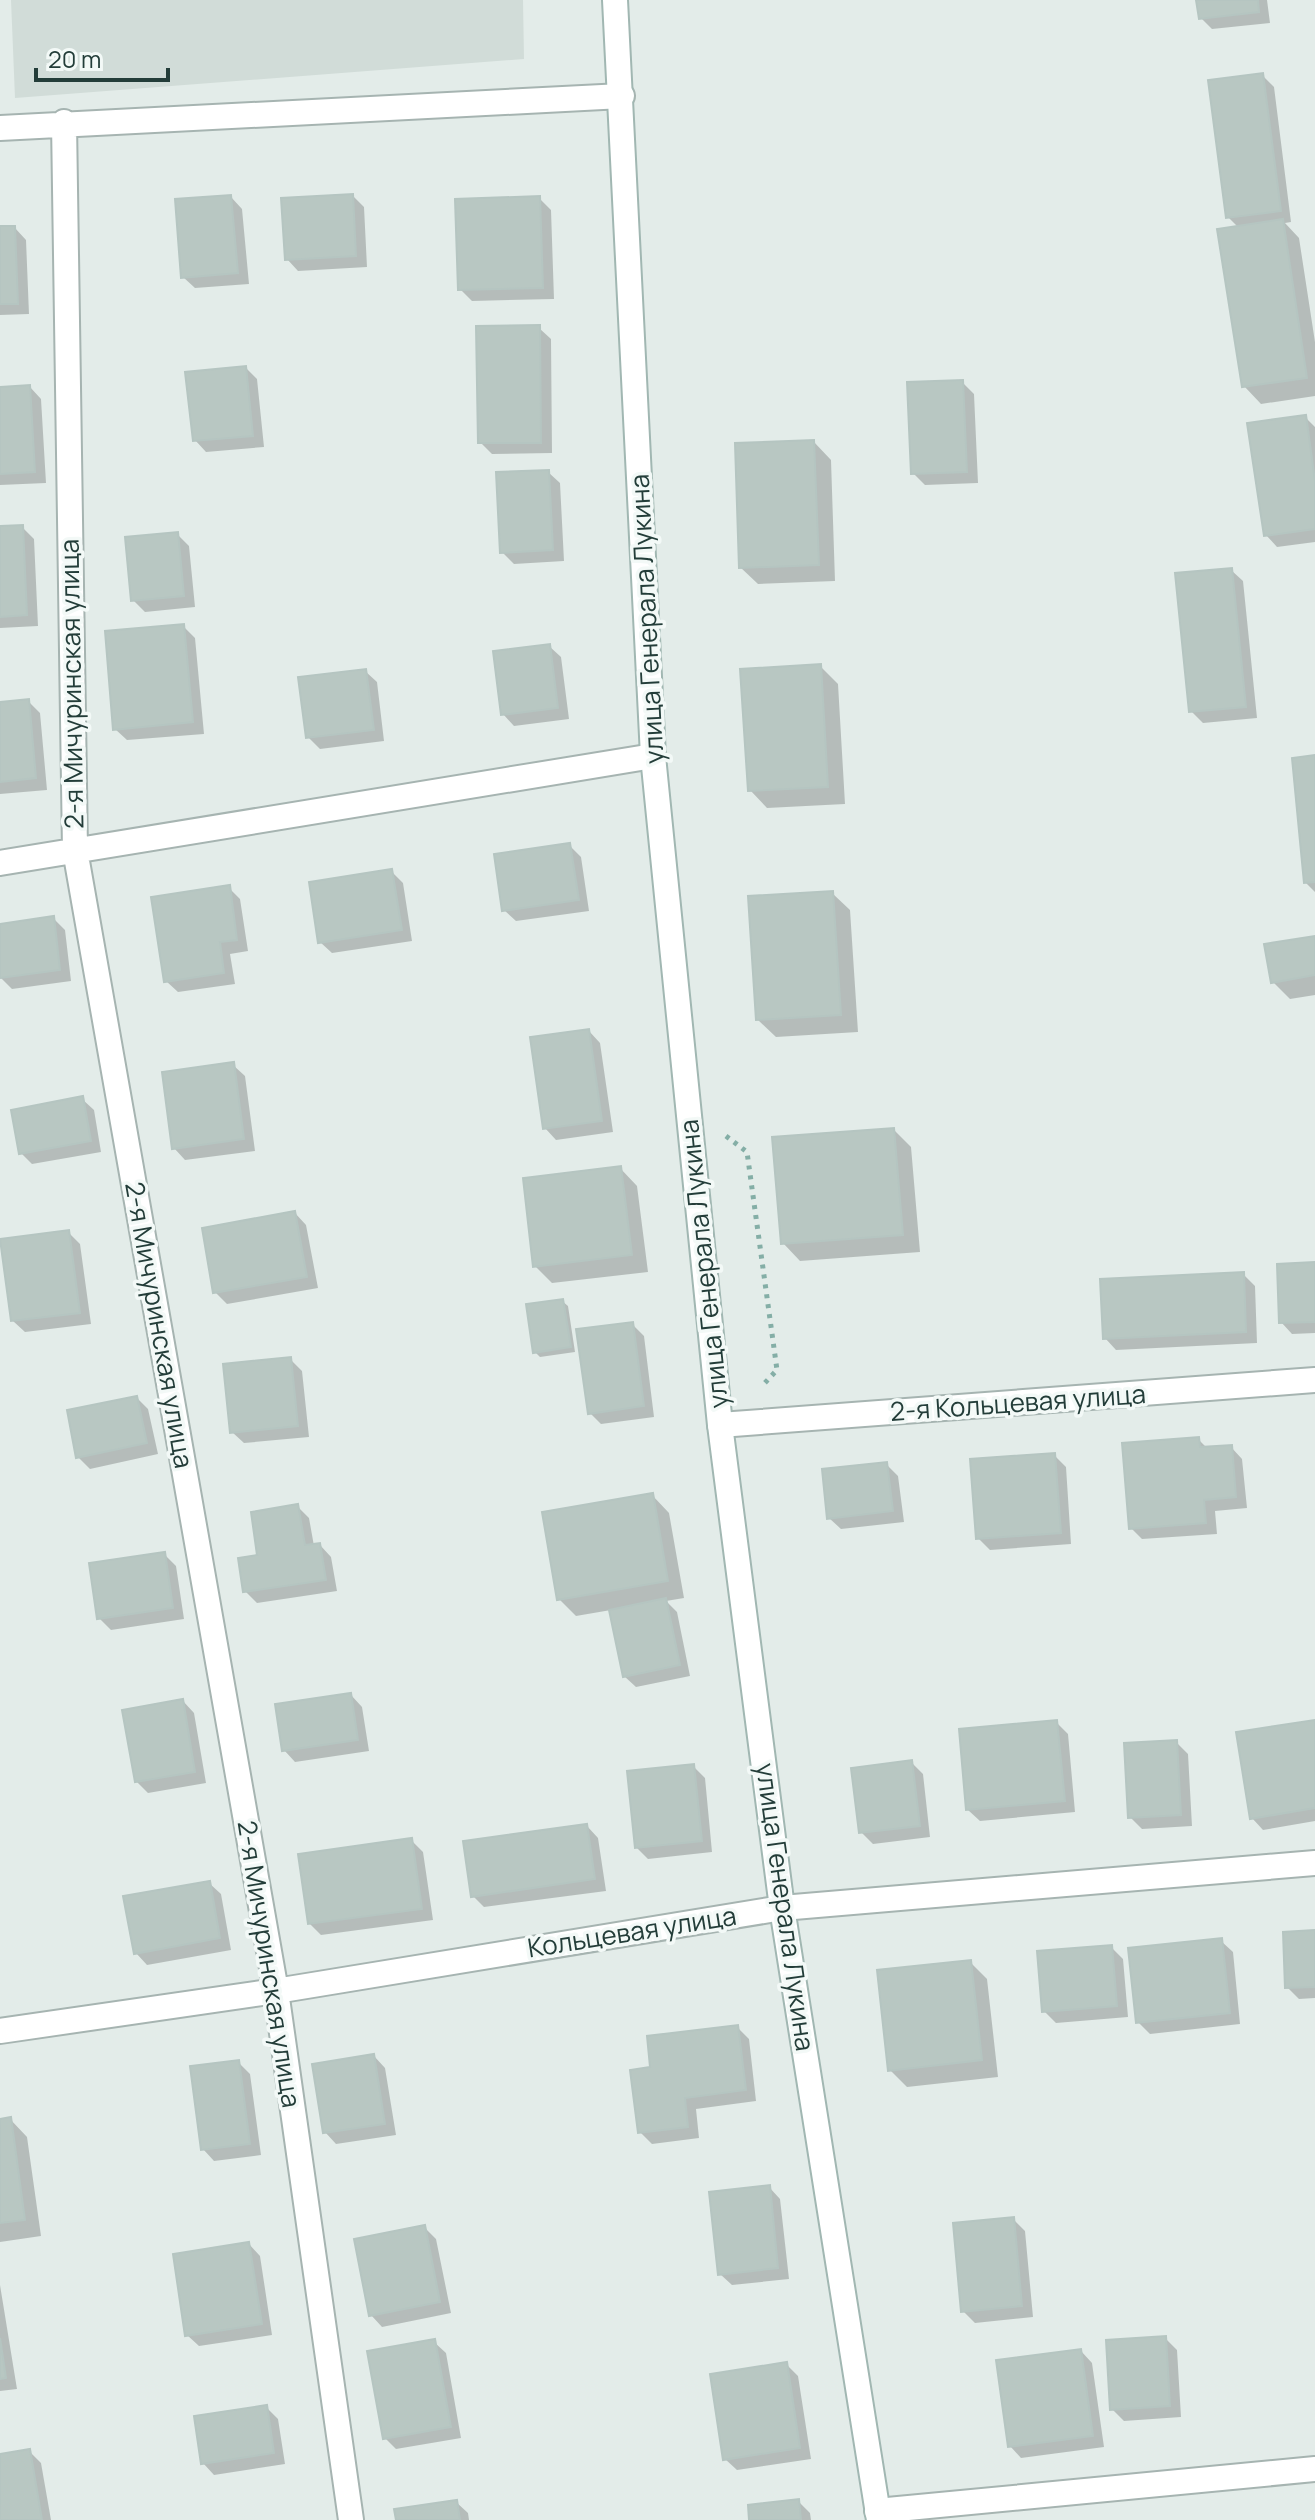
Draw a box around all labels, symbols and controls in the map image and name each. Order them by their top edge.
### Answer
scale bar [36,32,168,82]
text: 20 m [48,42,101,75]
street label: улица Генерала Лукина [620,473,672,765]
street label: 2-я Мичуринская улица [50,539,92,829]
street label: улица Генерала Лукина [670,1118,736,1410]
street label: 2-я Мичуринская улица [117,1179,203,1471]
street label: 2-я Кольцевая улица [889,1375,1147,1429]
street label: улица Генерала Лукина [748,1761,824,2053]
street label: 2-я Мичуринская улица [230,1818,310,2110]
street label: Кольцевая улица [525,1897,739,1965]

